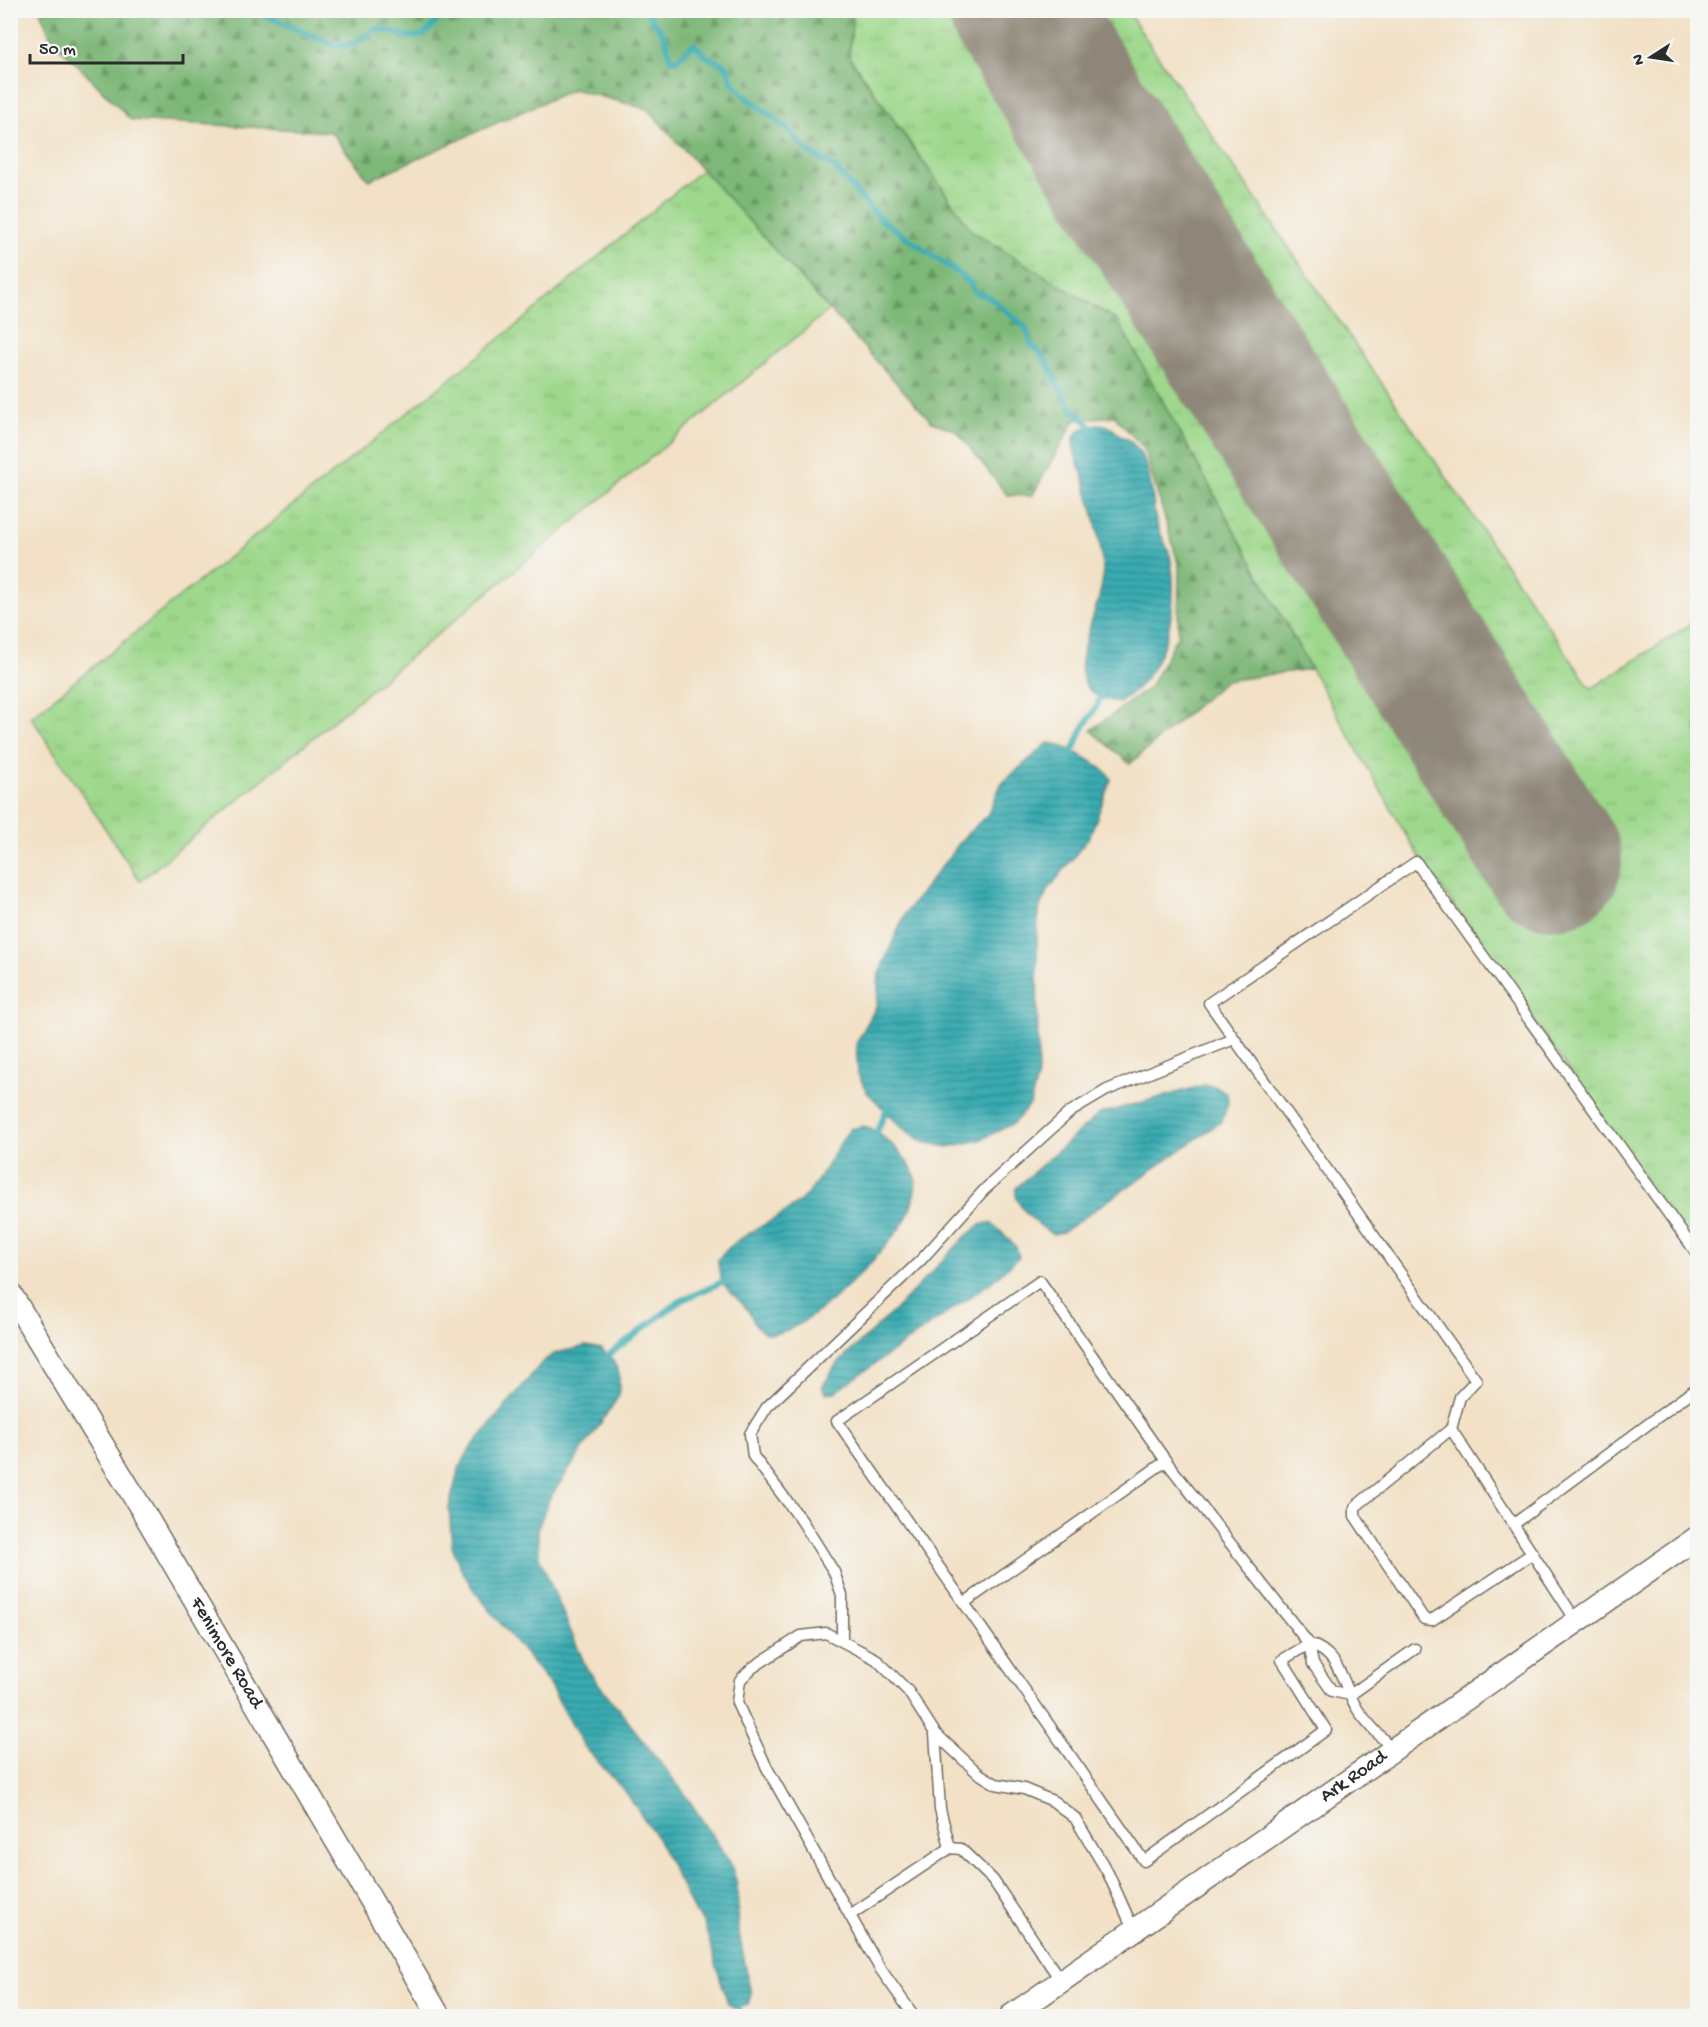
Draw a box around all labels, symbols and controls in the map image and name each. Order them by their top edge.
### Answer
scale bar [30,27,183,65]
north arrow [1621,27,1681,87]
text: 50 m [39,40,76,61]
text: N [1629,52,1650,66]
street label: Fenimore Road [184,1593,269,1715]
street label: Ark Road [1316,1744,1394,1808]

